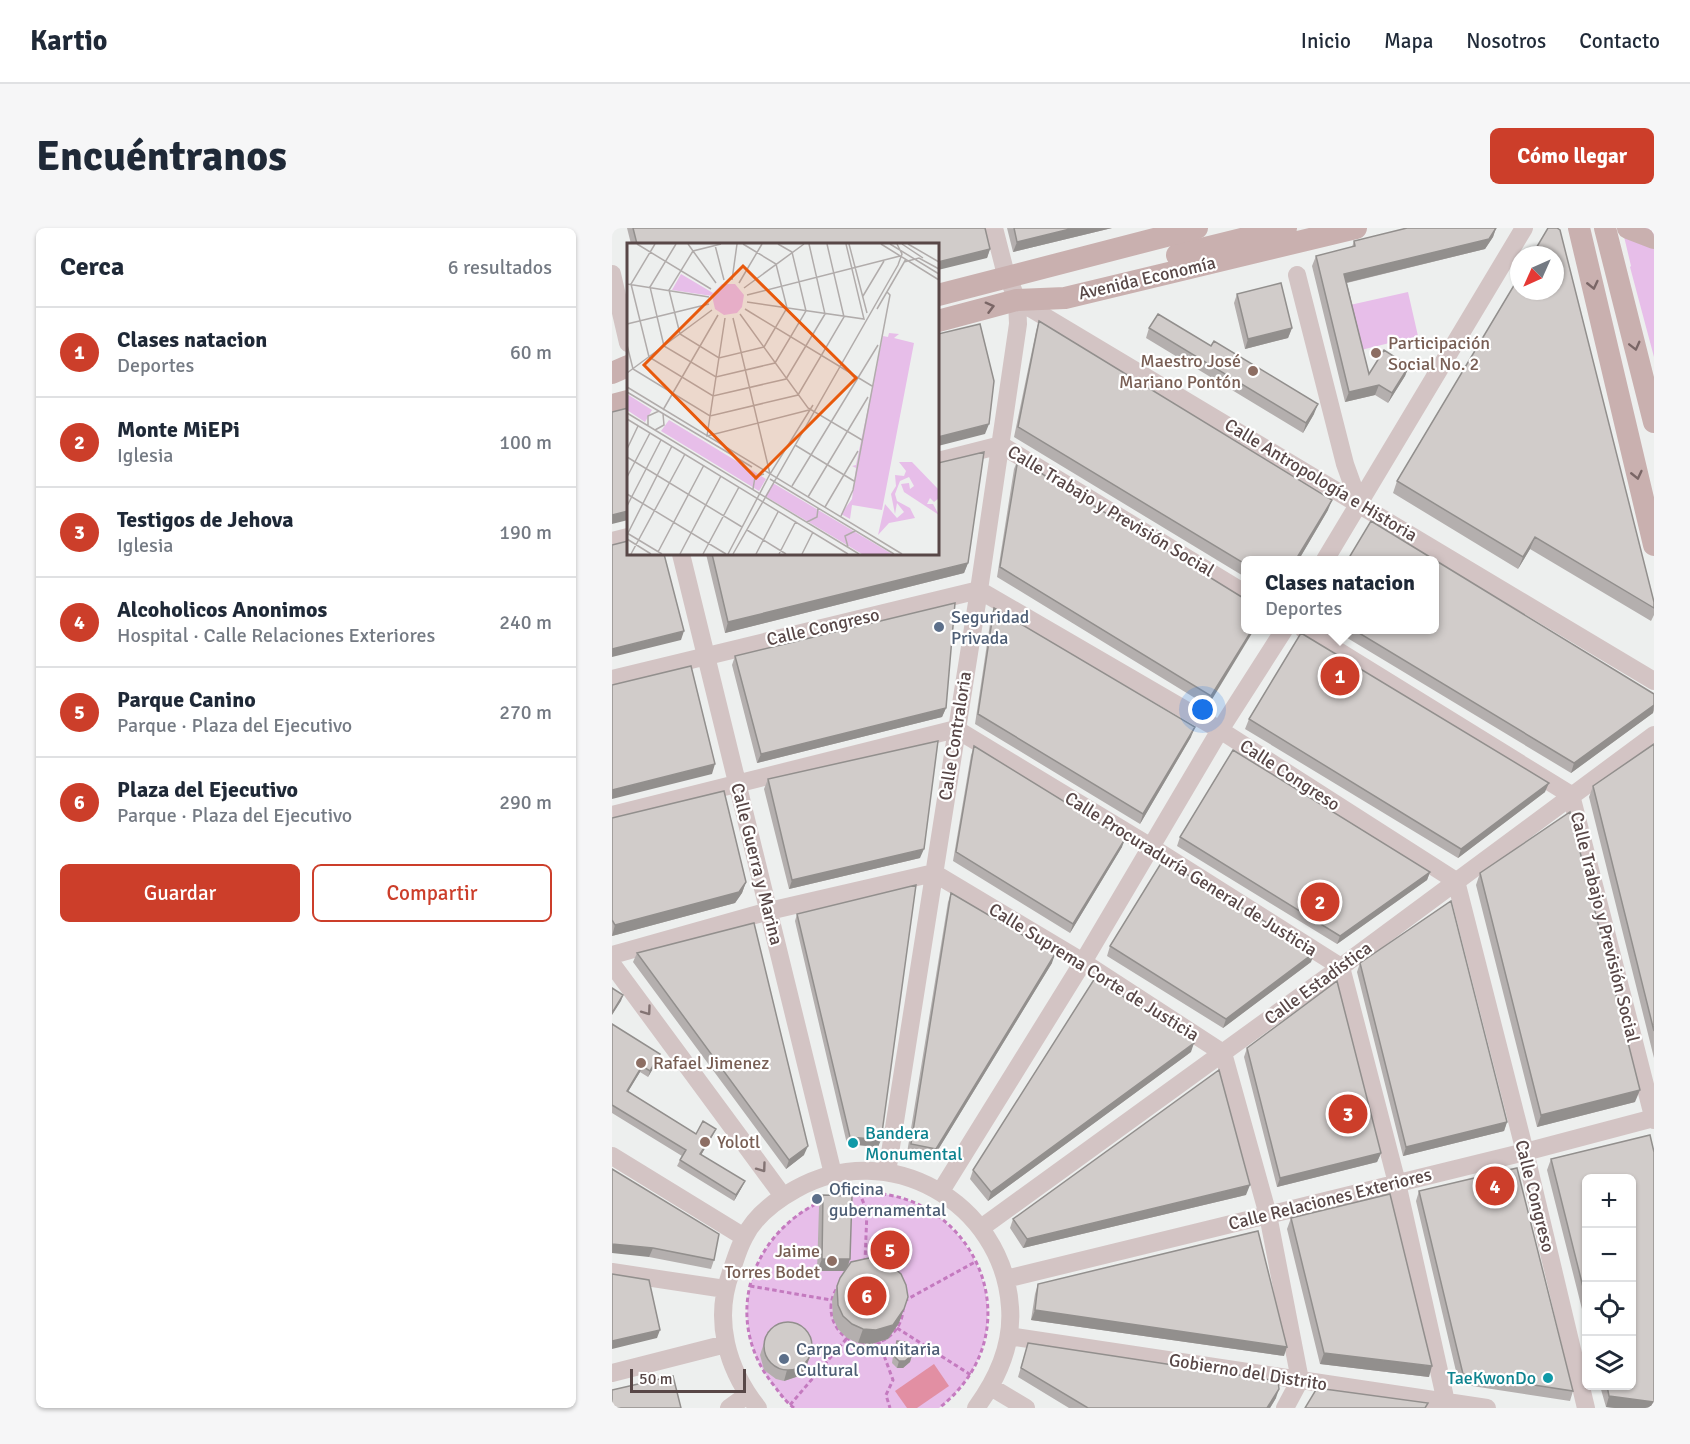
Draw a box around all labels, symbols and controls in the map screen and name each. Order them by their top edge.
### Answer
text: Kartio [30,24,107,58]
text: Inicio [1301,28,1351,54]
text: Mapa [1384,28,1433,54]
text: Nosotros [1466,28,1546,54]
text: Contacto [1579,28,1660,54]
button: Cómo llegar [1490,128,1654,184]
text: Encuéntranos [36,131,287,182]
inset map [627,243,939,555]
north arrow [1510,246,1564,300]
text: Cerca [60,251,124,283]
street label: Avenida Economía [1076,252,1218,304]
text: 6 resultados [448,255,552,280]
one-way arrow [1585,280,1598,290]
one-way arrow [984,302,995,314]
text: Clases natacion [117,326,267,353]
place label: Participación Social No. 2 [1388,332,1490,375]
text: 1 [74,340,85,365]
text: 60 m [510,340,552,365]
one-way arrow [1627,341,1640,351]
marker: Participación Social No. 2 [1369,346,1383,360]
place label: Maestro José Mariano Pontón [1119,350,1241,393]
text: Deportes [117,353,194,378]
marker: Maestro José Mariano Pontón [1246,364,1260,378]
street label: Calle Antropología e Historia [1221,414,1421,546]
text: Monte MiEPi [117,416,240,443]
text: 2 [74,430,85,455]
text: 100 m [499,430,552,455]
street label: Calle Trabajo y Previsión Social [1004,441,1218,581]
text: Iglesia [117,443,173,468]
one-way arrow [1630,470,1643,480]
text: Testigos de Jehova [117,506,294,533]
text: 3 [74,520,85,545]
text: 190 m [499,520,552,545]
text: Iglesia [117,533,173,558]
popup [1241,556,1439,634]
text: Clases natacion [1265,569,1415,596]
text: Alcoholicos Anonimos [117,596,327,623]
text: Deportes [1265,596,1342,621]
street label: Calle Congreso [765,603,881,651]
place label: Seguridad Privada [951,606,1029,649]
text: 4 [74,610,85,635]
text: 240 m [499,610,552,635]
marker: Seguridad Privada [932,620,946,634]
text: Hospital · Calle Relaciones Exteriores [117,623,435,648]
pin: 1 [1320,654,1360,698]
street label: Calle Contraloria [934,670,976,802]
text: Parque Canino [117,686,256,713]
your location [1188,695,1217,724]
text: 5 [74,700,85,725]
text: 270 m [499,700,552,725]
text: Parque · Plaza del Ejecutivo [117,713,352,738]
street label: Calle Congreso [1236,734,1344,816]
text: Plaza del Ejecutivo [117,776,298,803]
street label: Calle Guerra y Marina [726,781,788,947]
street label: Calle Procuraduría General de Justicia [1061,787,1321,961]
text: 6 [74,790,85,815]
text: 290 m [499,790,552,815]
text: Parque · Plaza del Ejecutivo [117,803,352,828]
street label: Calle Trabajo y Previsión Social [1566,809,1644,1045]
button: Guardar [60,864,300,922]
button: Compartir [312,864,552,922]
pin: 2 [1300,880,1340,924]
street label: Calle Suprema Corte de Justicia [985,898,1203,1046]
street label: Calle Estadística [1260,937,1376,1029]
one-way arrow [639,1004,650,1015]
place label: Rafael Jimenez [653,1052,769,1074]
marker: Rafael Jimenez [634,1056,648,1070]
pin: 3 [1328,1092,1368,1136]
place label: Bandera Monumental [865,1122,962,1165]
place label: Yolotl [717,1131,760,1153]
marker: Yolotl [698,1135,712,1149]
marker: Bandera Monumental [846,1136,860,1150]
street label: Calle Congreso [1510,1138,1560,1254]
one-way arrow [755,1161,766,1172]
street label: Calle Relaciones Exteriores [1226,1163,1434,1235]
pin: 4 [1476,1164,1514,1208]
map controls [1582,1174,1636,1390]
button: + [1582,1174,1636,1228]
place label: Oficina gubernamental [829,1178,946,1221]
marker: Oficina gubernamental [810,1192,824,1206]
pin: 5 [870,1228,910,1272]
button: − [1582,1228,1636,1282]
place label: Jaime Torres Bodet [724,1240,820,1283]
marker: Jaime Torres Bodet [825,1254,839,1268]
pin: 6 [848,1274,886,1318]
button: locate [1582,1282,1636,1336]
button: layers [1582,1336,1636,1390]
place label: Carpa Comunitaria Cultural [796,1338,940,1381]
street label: Gobierno del Distrito [1167,1349,1329,1395]
marker: Carpa Comunitaria Cultural [777,1352,791,1366]
scale bar [630,1366,746,1394]
place label: TaeKwonDo [1447,1367,1536,1389]
text: 50 m [639,1369,673,1389]
marker: TaeKwonDo [1541,1371,1555,1385]

